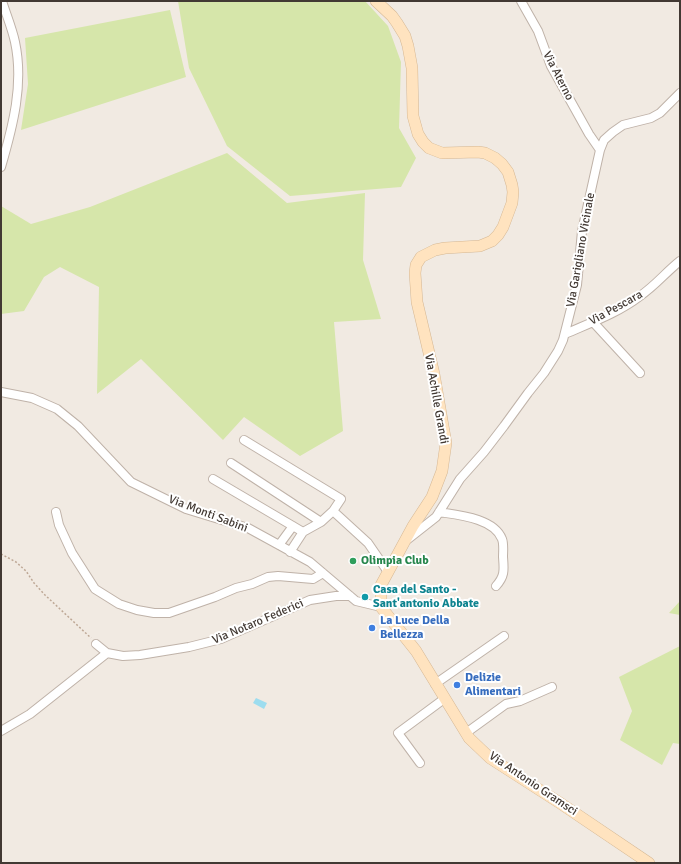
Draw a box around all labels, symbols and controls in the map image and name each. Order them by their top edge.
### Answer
street label: Via Aterno [539,49,577,103]
street label: Via Garigliano Vicinale [564,191,598,309]
street label: Via Pescara [587,287,645,329]
street label: Via Achille Grandi [421,353,451,445]
street label: Via Monti Sabini [166,492,250,536]
place label: Olimpia Club [361,554,429,568]
marker: Olimpia Club [348,556,358,566]
place label: Casa del Santo - Sant'antonio Abbate [373,583,479,611]
marker: Casa del Santo - Sant'antonio Abbate [360,592,370,602]
street label: Via Notaro Federici [210,596,306,648]
place label: La Luce Della Bellezza [380,614,450,642]
marker: La Luce Della Bellezza [367,623,377,633]
place label: Delizie Alimentari [465,671,521,699]
marker: Delizie Alimentari [452,680,462,690]
street label: Via Antonio Gramsci [486,749,580,819]

